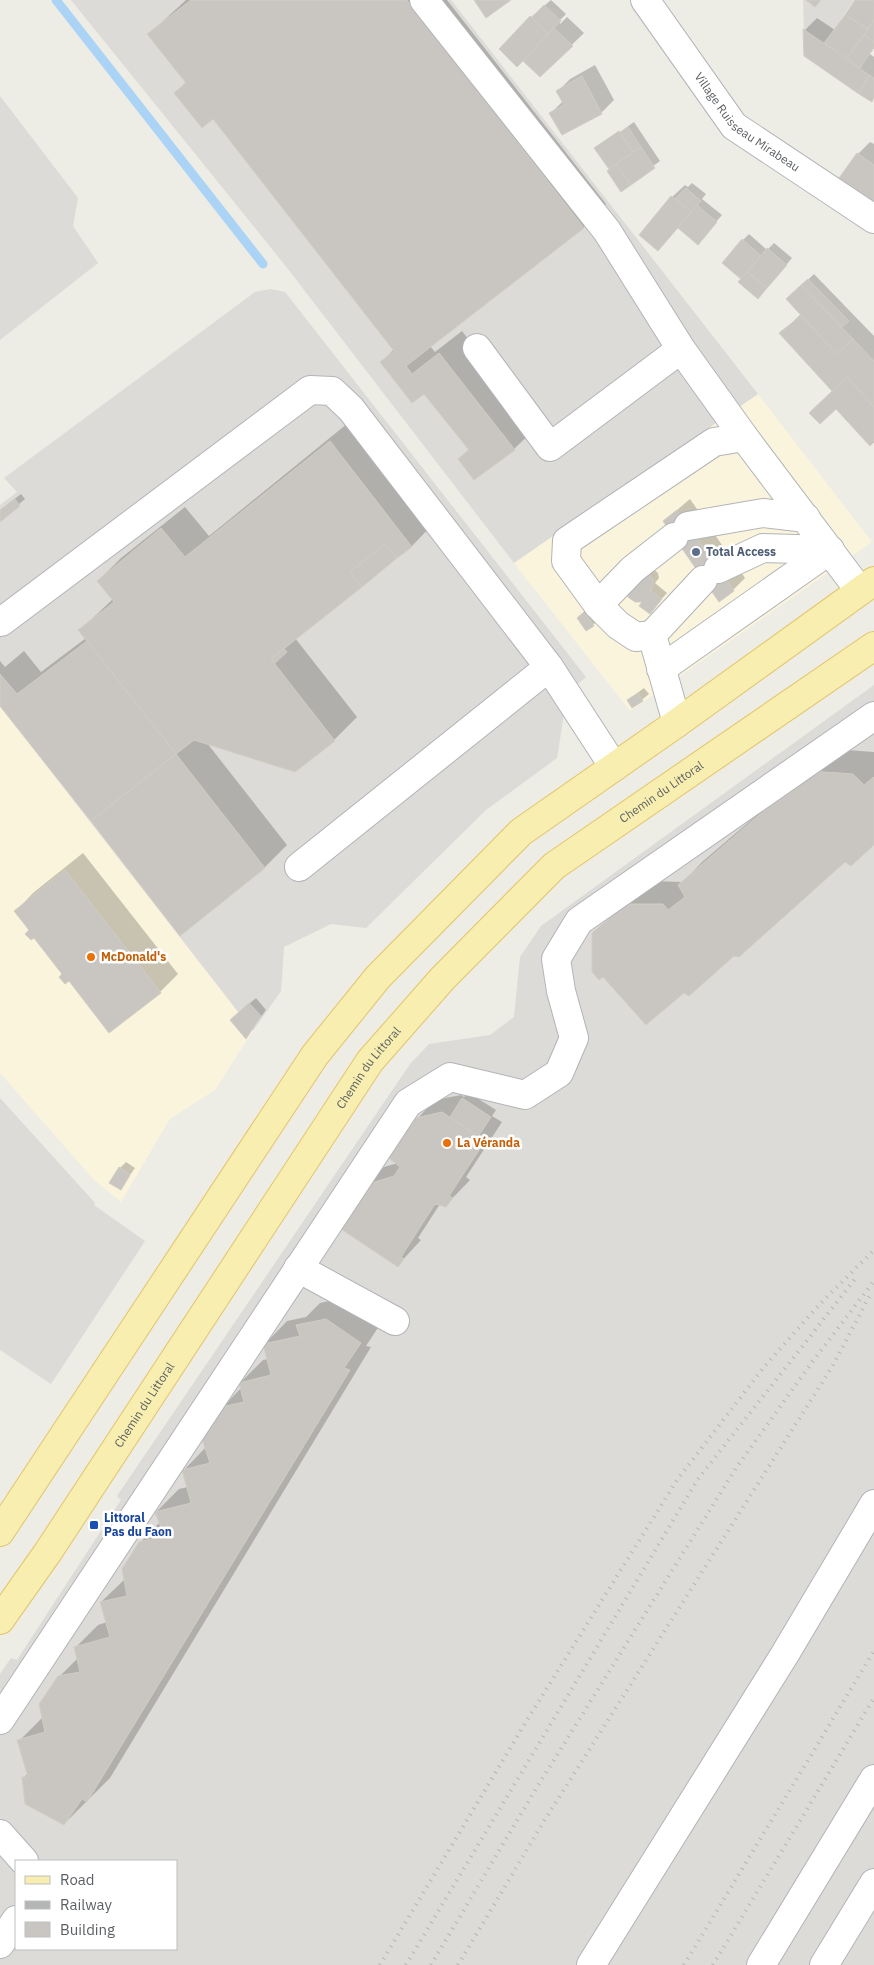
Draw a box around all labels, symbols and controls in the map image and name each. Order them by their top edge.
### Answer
street label: Village Ruisseau Mirabeau [691,69,803,175]
place label: Total Access [706,544,776,559]
marker: Total Access [690,546,702,558]
street label: Chemin du Littoral [616,758,706,826]
place label: McDonald's [101,949,166,964]
marker: McDonald's [85,951,97,963]
street label: Chemin du Littoral [333,1023,404,1111]
place label: La Véranda [457,1135,520,1150]
marker: La Véranda [441,1137,453,1149]
street label: Chemin du Littoral [111,1359,177,1450]
place label: Littoral Pas du Faon [104,1510,172,1539]
marker: Littoral Pas du Faon [88,1519,100,1531]
legend [15,1860,178,1950]
text: Road [60,1870,95,1889]
text: Railway [60,1895,113,1914]
text: Building [60,1920,115,1939]

